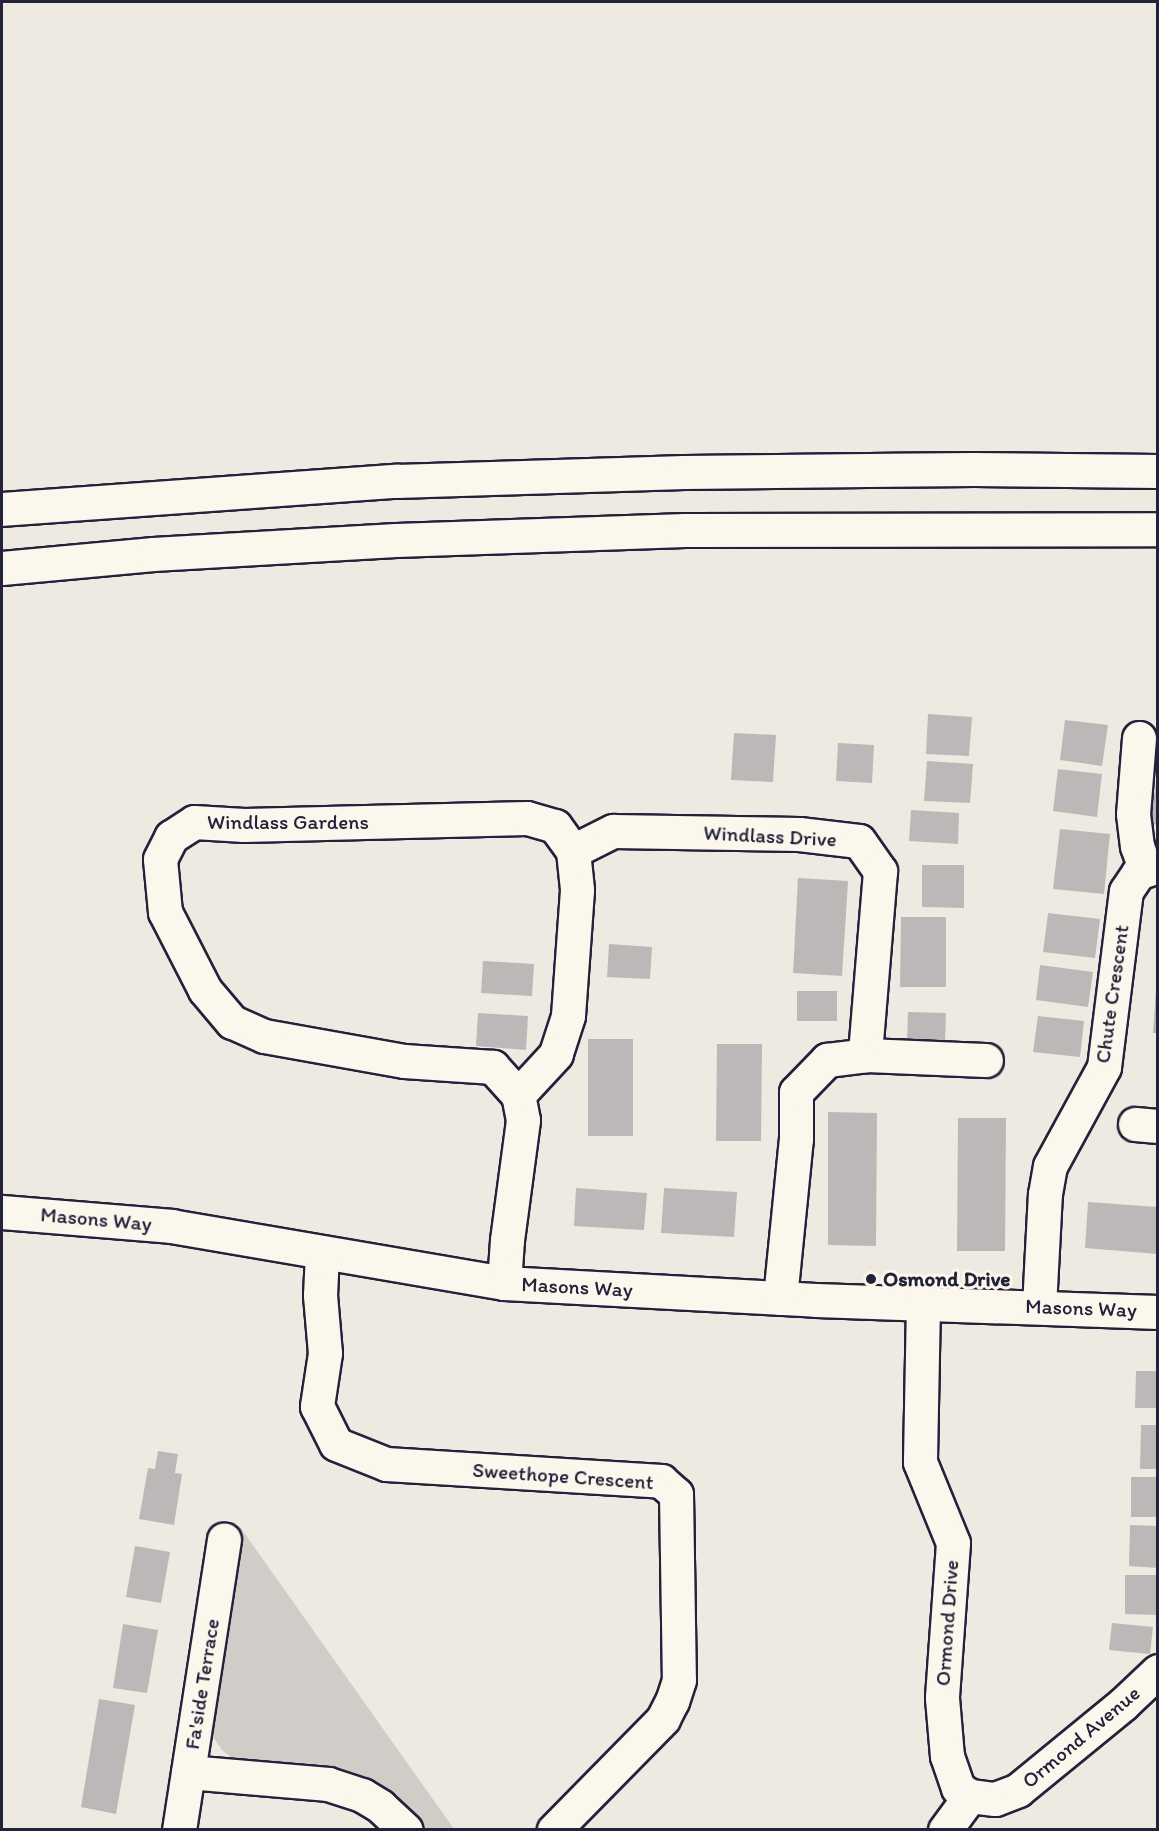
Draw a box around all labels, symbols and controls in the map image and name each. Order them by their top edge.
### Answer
street label: Windlass Gardens [207,809,369,835]
street label: Windlass Drive [703,820,837,852]
street label: Chute Crescent [1090,923,1134,1065]
street label: Masons Way [40,1202,152,1236]
place label: Osmond Drive [883,1266,1011,1292]
street label: Masons Way [521,1272,633,1302]
marker: Osmond Drive [864,1272,878,1286]
street label: Masons Way [1025,1293,1137,1323]
street label: Sweethope Crescent [471,1457,655,1495]
street label: Ormond Drive [930,1559,964,1687]
street label: Fa'side Terrace [179,1617,225,1751]
street label: Ormond Avenue [1017,1681,1145,1793]

